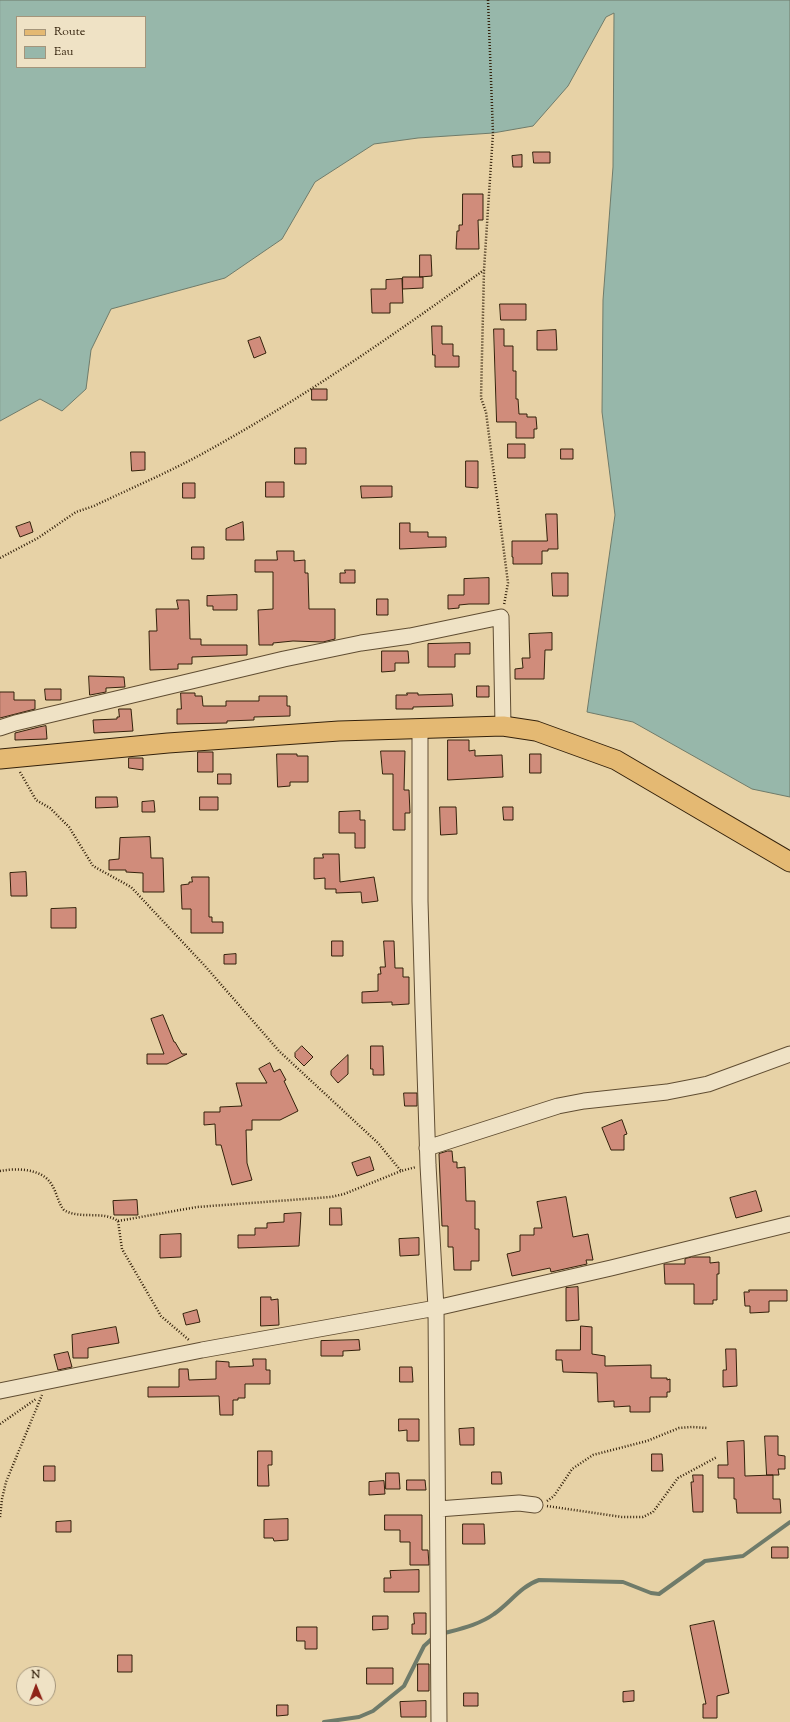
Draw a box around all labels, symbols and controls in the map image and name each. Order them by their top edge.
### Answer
legend [16,16,146,68]
text: Route [54,23,85,41]
text: Eau [54,43,74,61]
north arrow [16,1666,56,1706]
text: N [31,1667,40,1683]

